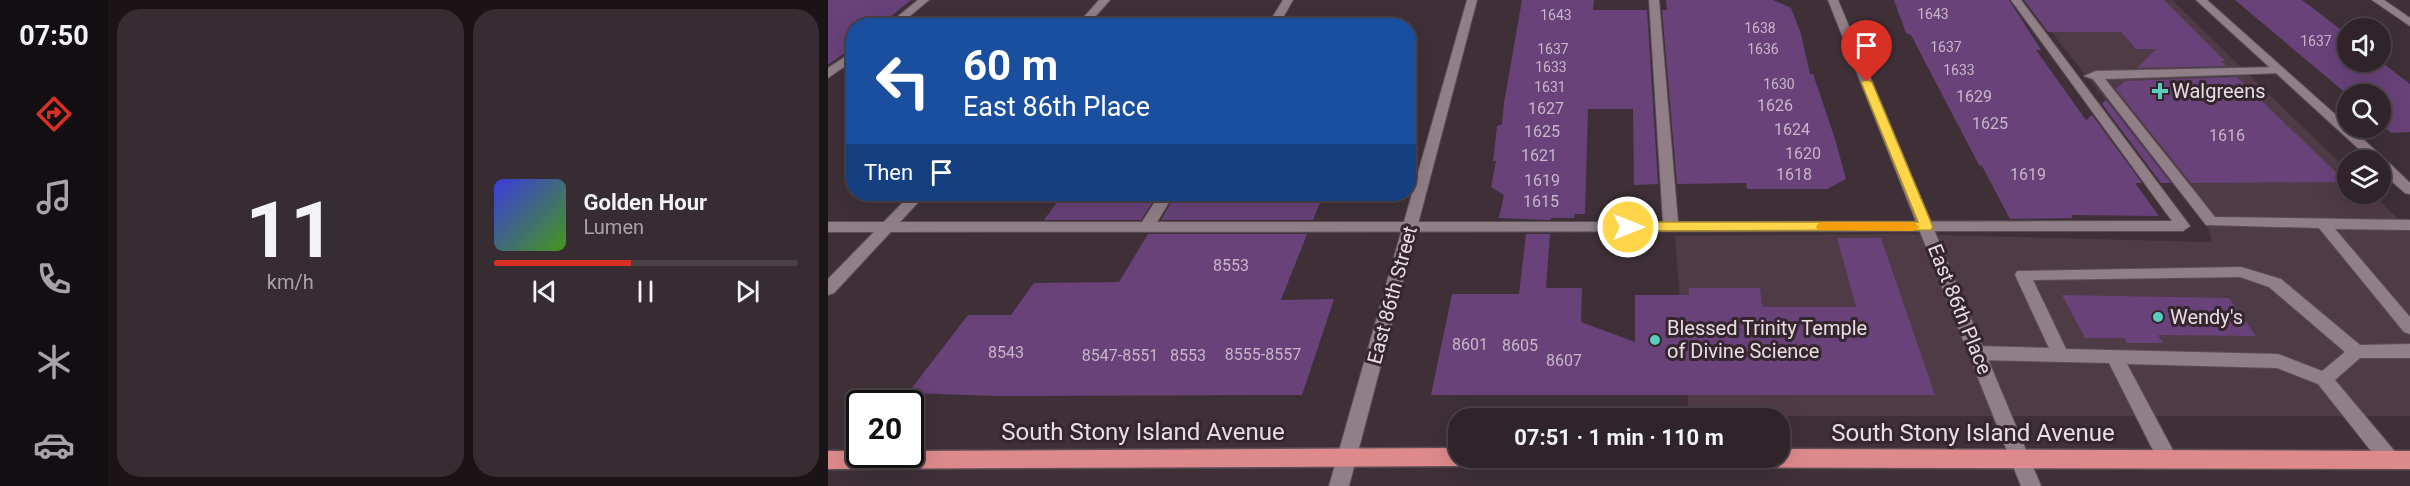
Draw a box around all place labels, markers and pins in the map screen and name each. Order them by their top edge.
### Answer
pin [1841,20,1892,82]
place label: Walgreens [2172,79,2266,103]
marker: Walgreens [2153,84,2167,98]
place label: Wendy's [2170,305,2243,329]
marker: Wendy's [2151,310,2165,324]
place label: Blessed Trinity Temple of Divine Science [1667,316,1867,363]
marker: Blessed Trinity Temple of Divine Science [1648,333,1662,347]

